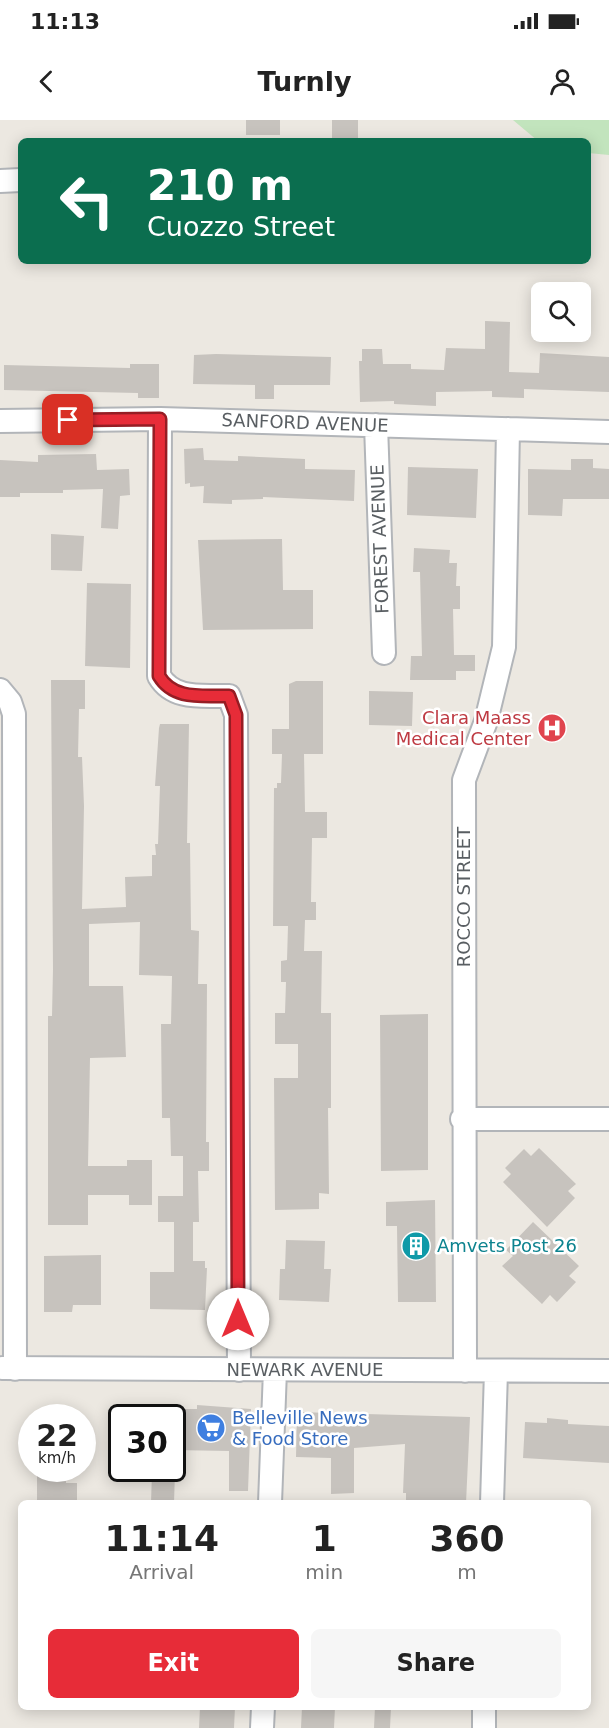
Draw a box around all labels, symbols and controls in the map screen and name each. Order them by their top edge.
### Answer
text: 11:13 [30,9,100,34]
icon: back [30,65,63,98]
icon: person [546,65,579,98]
text: Turnly [257,66,352,97]
text: 210 m [147,161,293,210]
icon: left [48,162,126,240]
text: Cuozzo Street [147,211,335,242]
map controls [531,282,591,342]
button: search [531,282,591,342]
pin [42,394,93,445]
icon: arrive [51,403,84,436]
street label: SANFORD AVENUE [221,409,389,436]
street label: FOREST AVENUE [366,464,393,614]
place label: Clara Maass Medical Center [396,707,532,749]
hospital icon: Clara Maass Medical Center [536,712,568,744]
street label: ROCCO STREET [453,826,474,967]
building icon: Amvets Post 26 [400,1230,432,1262]
place label: Amvets Post 26 [437,1235,577,1256]
position arrow [206,1287,270,1351]
street label: NEWARK AVENUE [227,1359,383,1380]
speed limit sign: 30 [108,1404,186,1482]
place label: Belleville News & Food Store [232,1407,368,1449]
supermarket icon: Belleville News & Food Store [195,1412,227,1444]
text: 22 [36,1418,78,1453]
text: km/h [38,1449,76,1467]
text: 11:14 [104,1518,219,1559]
text: 1 [312,1518,337,1559]
text: 360 [429,1518,505,1559]
text: Arrival [129,1560,194,1584]
text: min [305,1560,343,1584]
text: m [457,1560,477,1584]
button: Exit [48,1629,299,1698]
button: Share [311,1629,561,1698]

